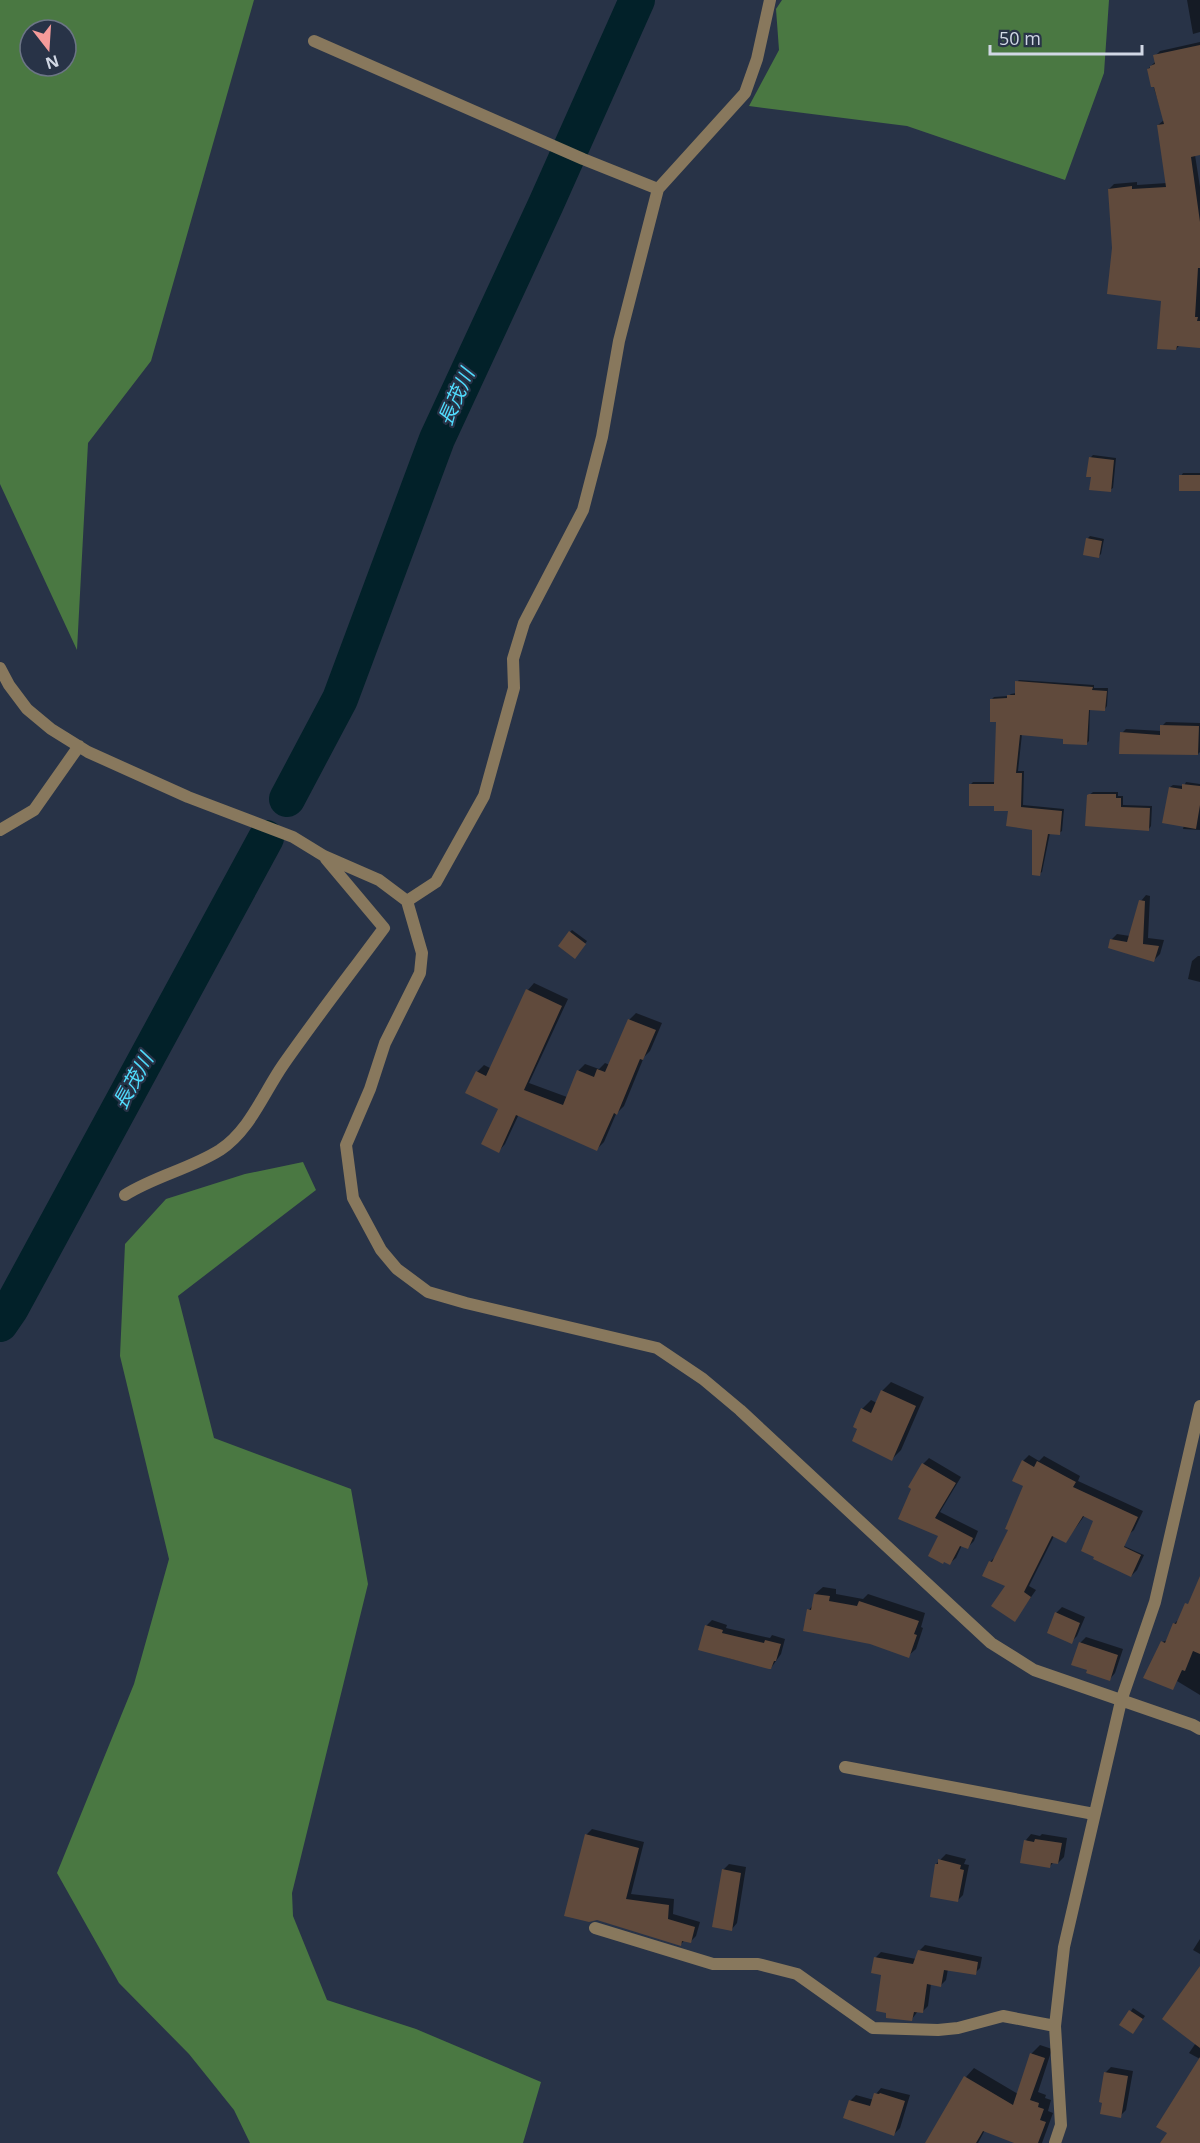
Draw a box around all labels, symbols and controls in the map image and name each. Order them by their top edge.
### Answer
north arrow [18,18,78,78]
scale bar [990,18,1142,56]
text: 50 m [999,26,1041,50]
text: N [43,50,62,75]
water label: 長茂川 [431,362,481,430]
water label: 長茂川 [106,1046,160,1114]

